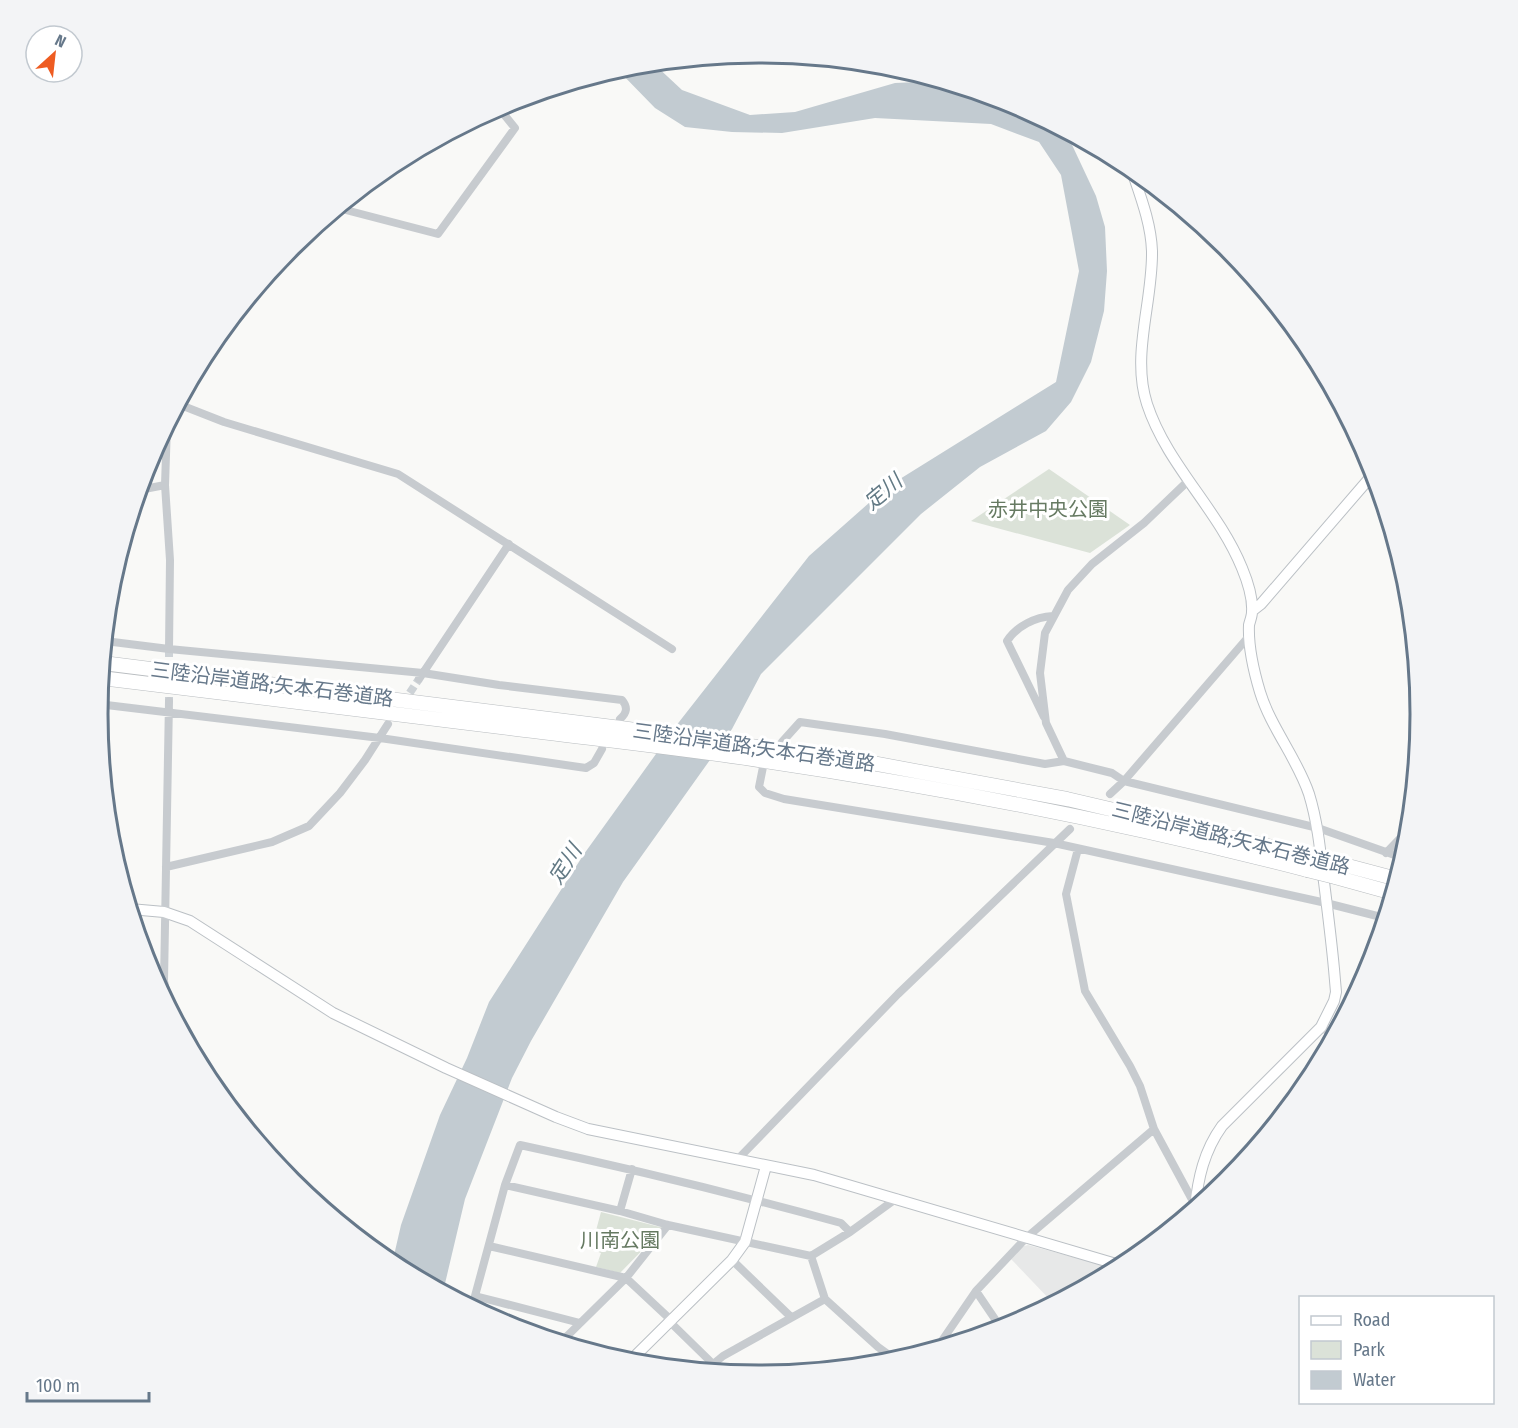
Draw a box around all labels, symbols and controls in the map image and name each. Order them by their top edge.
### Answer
north arrow [24,24,84,84]
text: N [52,30,69,52]
water label: 定川 [859,467,909,515]
park label: 赤井中央公園 [988,497,1108,521]
street label: 三陸沿岸道路;矢本石巻道路 [149,657,395,711]
street label: 三陸沿岸道路;矢本石巻道路 [631,718,877,776]
street label: 三陸沿岸道路;矢本石巻道路 [1110,797,1352,879]
water label: 定川 [543,838,588,889]
park label: 川南公園 [580,1228,660,1252]
legend [1299,1296,1494,1404]
text: Road [1353,1309,1390,1331]
text: Park [1353,1339,1386,1361]
scale bar [27,1365,148,1403]
text: Water [1353,1369,1396,1391]
text: 100 m [36,1375,80,1397]

